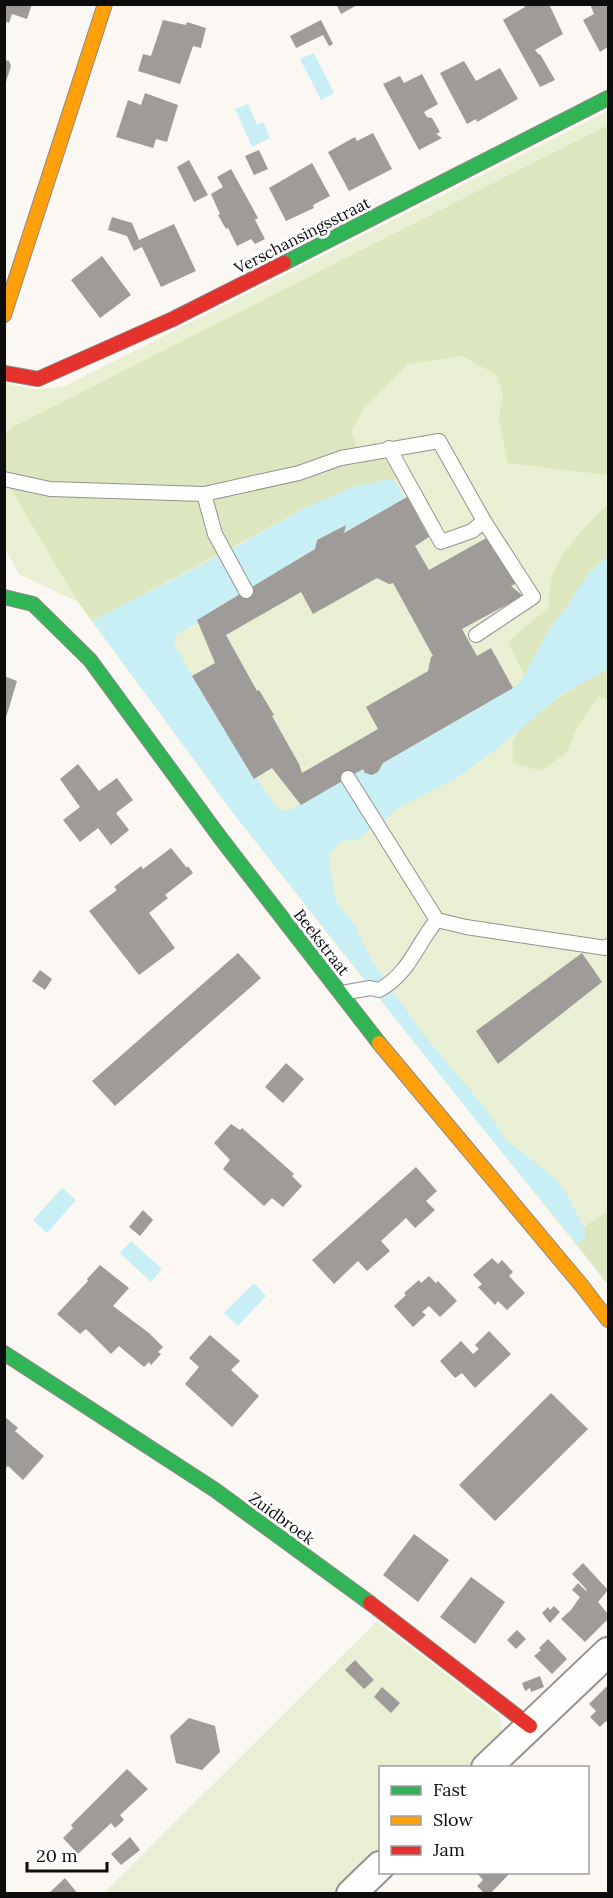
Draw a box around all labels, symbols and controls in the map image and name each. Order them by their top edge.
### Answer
street label: Verschansingsstraat [230,192,374,278]
street label: Beekstraat [290,905,355,980]
street label: Zuidbroek [245,1488,319,1549]
legend [379,1766,589,1874]
text: Fast [433,1778,467,1801]
text: Slow [433,1808,473,1831]
scale bar [27,1835,106,1873]
text: Jam [432,1838,465,1861]
text: 20 m [36,1844,78,1867]

